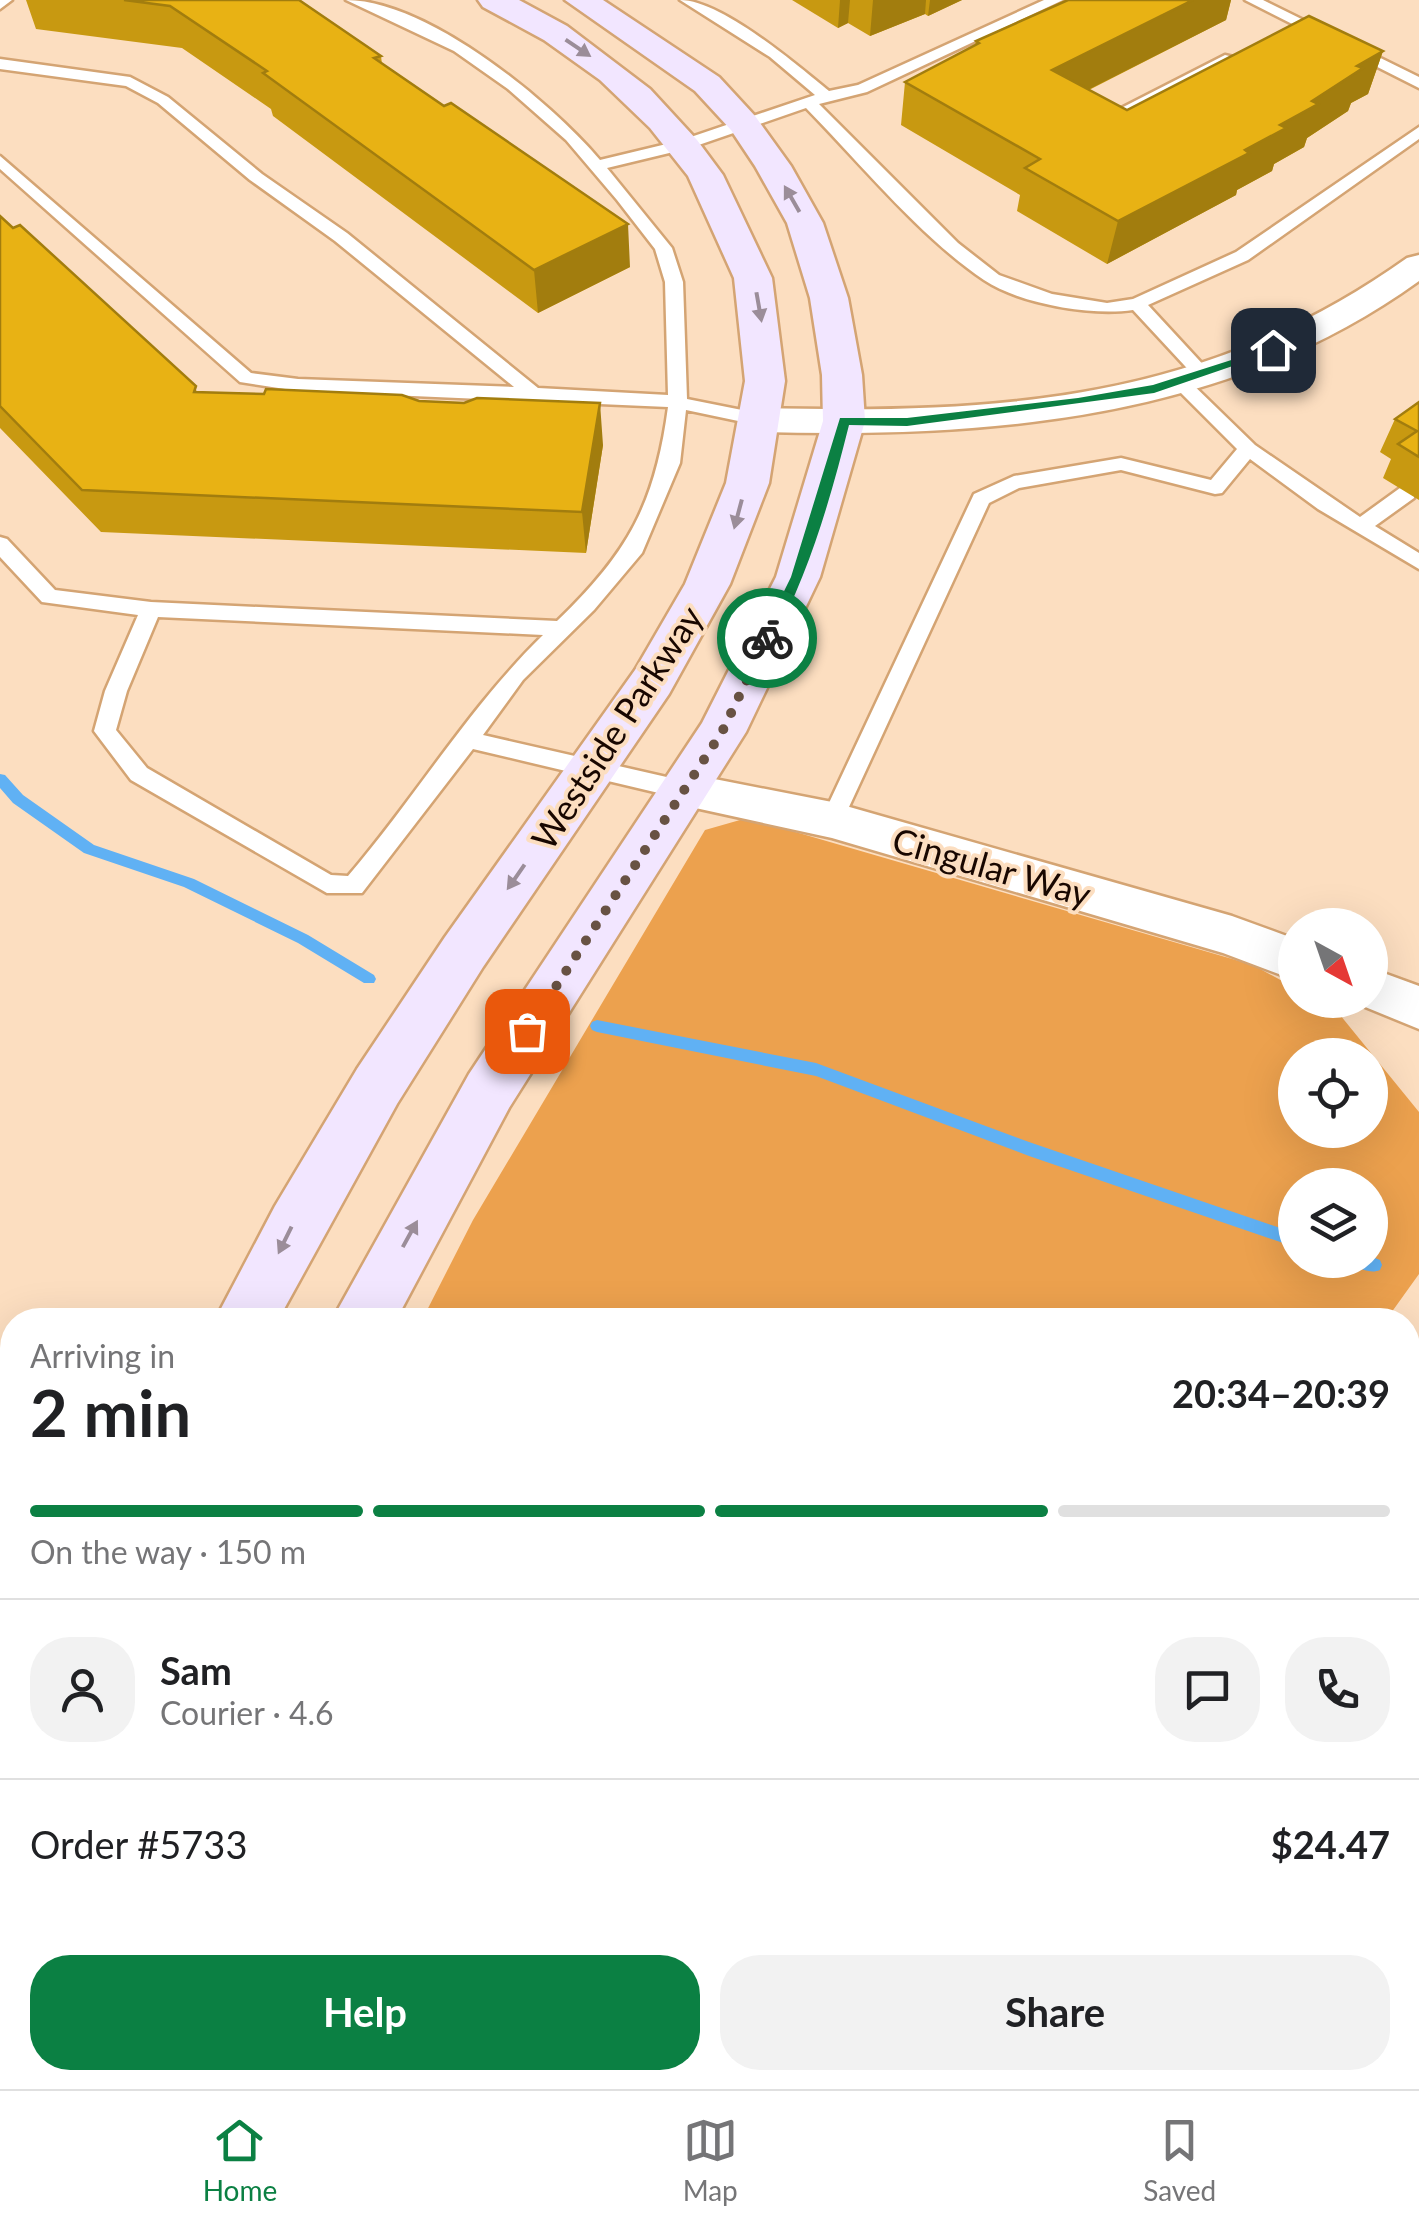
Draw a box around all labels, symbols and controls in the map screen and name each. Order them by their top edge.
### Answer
one-way arrow [565,39,592,57]
one-way arrow [783,185,801,213]
one-way arrow [752,292,767,323]
pin [1231,308,1316,393]
icon: home [1246,323,1301,378]
one-way arrow [730,499,745,530]
courier [717,588,817,688]
street label: Westside Parkway [522,597,710,857]
icon: bike [740,611,795,666]
street label: Cingular Way [888,818,1096,914]
one-way arrow [507,864,526,891]
north arrow [1278,908,1388,1018]
map controls [1278,908,1388,1278]
pin [485,989,570,1074]
icon: bag [500,1004,555,1059]
button: locate [1278,1038,1388,1148]
button: layers [1278,1168,1388,1278]
one-way arrow [402,1220,419,1249]
one-way arrow [277,1225,294,1254]
text: Arriving in [30,1336,175,1375]
text: 20:34–20:39 [1172,1370,1390,1416]
text: 2 min [30,1373,191,1451]
text: On the way · 150 m [30,1532,306,1571]
button: person [30,1637,135,1742]
button: chat [1155,1637,1260,1742]
button: phone [1285,1637,1390,1742]
text: Sam [160,1647,232,1693]
text: Courier · 4.6 [160,1693,334,1732]
text: Order #5733 [30,1821,247,1867]
text: $24.47 [1271,1821,1390,1867]
button: Help [30,1955,700,2070]
button: Share [720,1955,1390,2070]
tab: Home [203,2113,277,2207]
tab: Map [683,2113,738,2207]
tab: Saved [1143,2113,1216,2207]

